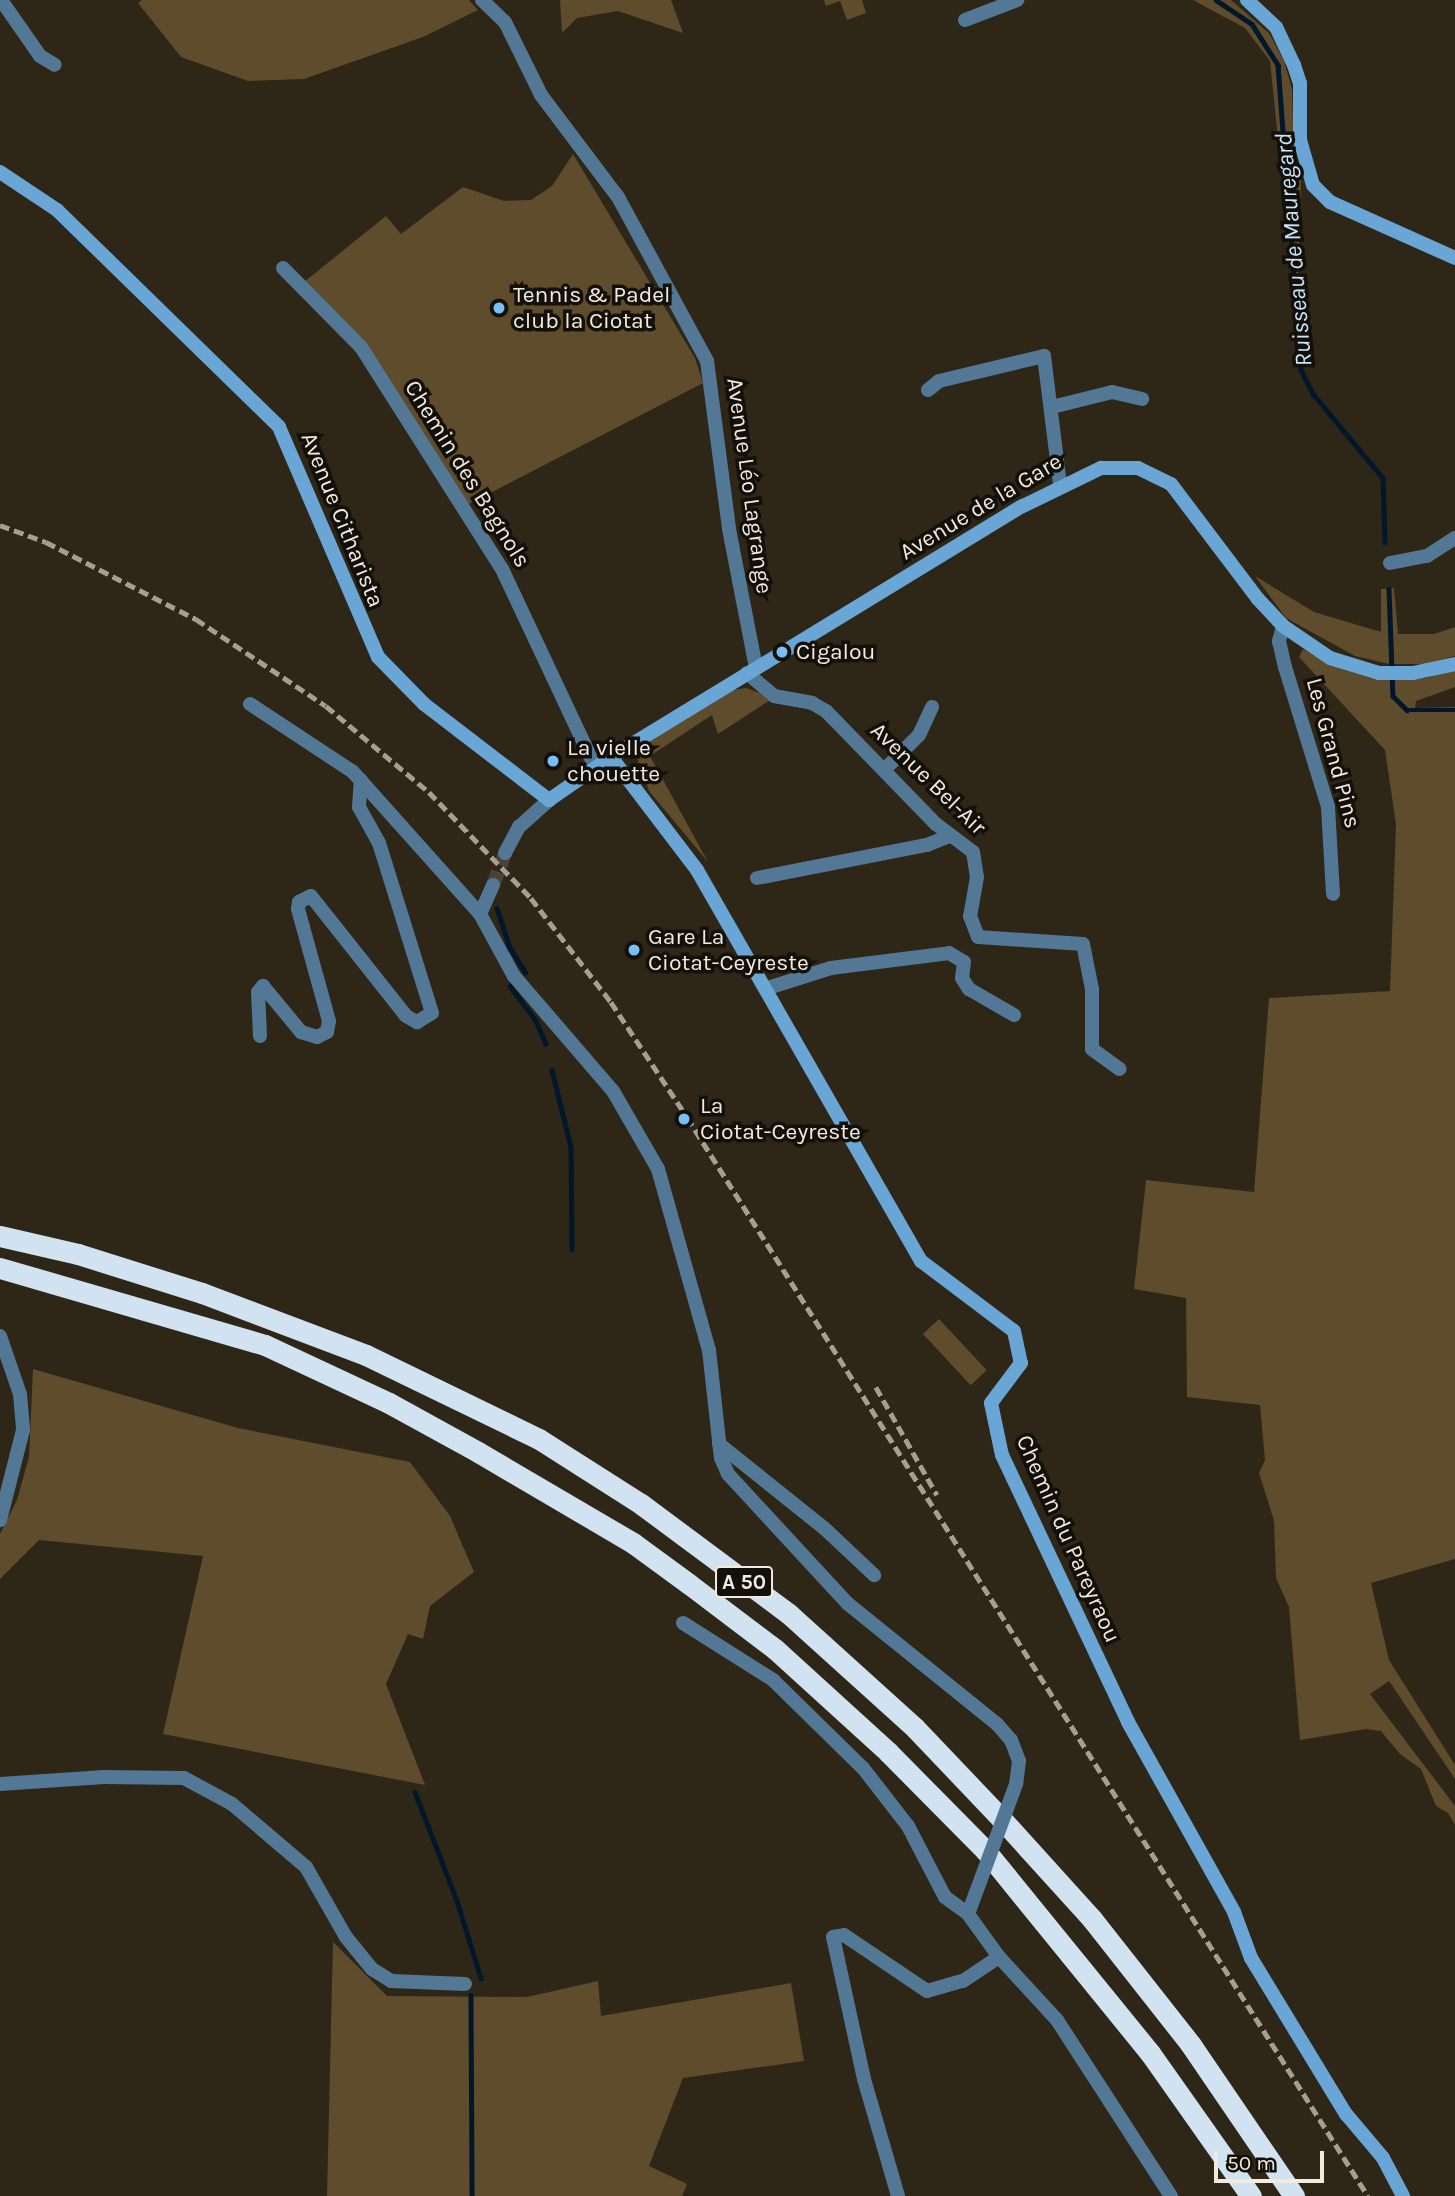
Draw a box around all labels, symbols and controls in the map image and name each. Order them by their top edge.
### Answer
water label: Ruisseau de Mauregard [1269,132,1319,368]
place label: Tennis & Padel club la Ciotat [513,281,671,335]
marker: Tennis & Padel club la Ciotat [491,300,507,316]
street label: Chemin des Bagnols [398,375,536,573]
street label: Avenue Léo Lagrange [720,376,778,596]
street label: Avenue Citharista [294,429,390,611]
street label: Avenue de la Gare [895,448,1067,566]
place label: Cigalou [796,638,876,666]
marker: Cigalou [774,644,790,660]
street label: Les Grand Pins [1300,675,1366,831]
street label: Avenue Bel-Air [864,717,992,841]
place label: La vielle chouette [567,734,660,788]
marker: La vielle chouette [545,753,561,769]
place label: Gare La Ciotat-Ceyreste [648,923,809,977]
marker: Gare La Ciotat-Ceyreste [626,942,642,958]
place label: La Ciotat-Ceyreste [700,1092,861,1146]
marker: La Ciotat-Ceyreste [674,1109,694,1129]
street label: Chemin du Pareyraou [1010,1431,1126,1647]
road number: A 50 [714,1564,774,1600]
scale bar [1217,2136,1327,2180]
text: 50 m [1227,2151,1276,2175]

